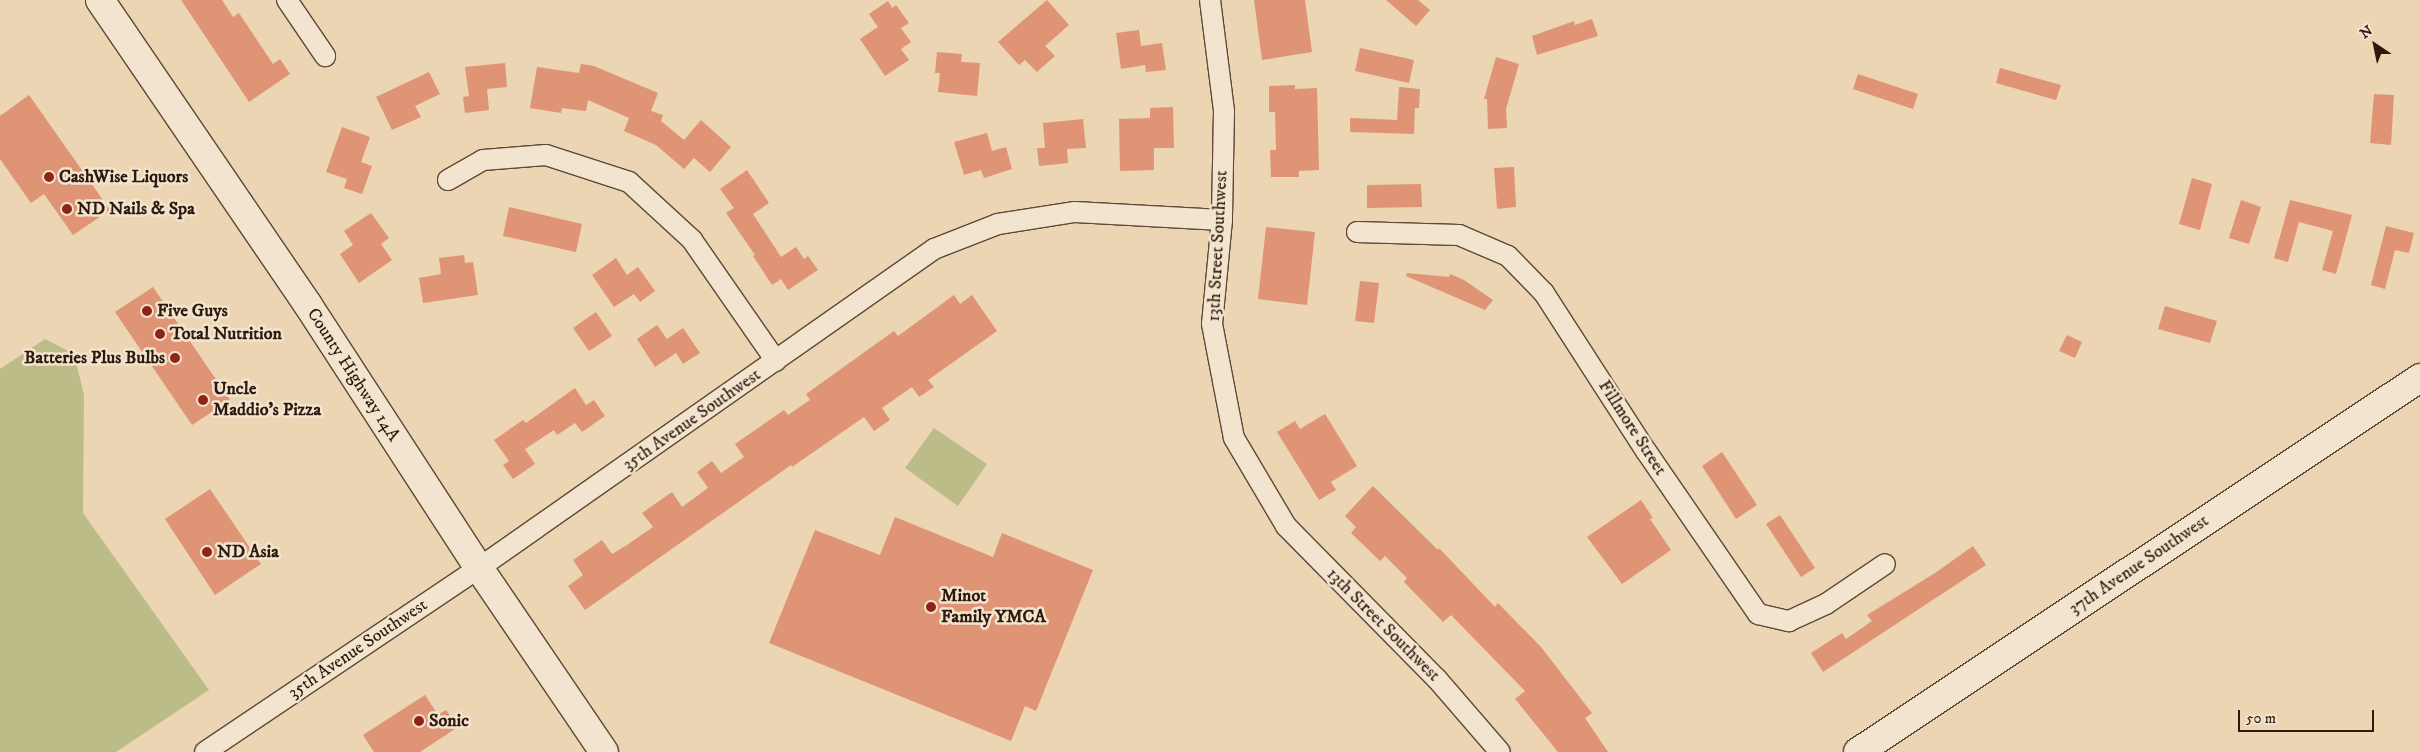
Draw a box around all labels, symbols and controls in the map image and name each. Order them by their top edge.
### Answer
north arrow [2350,20,2400,70]
text: N [2357,22,2376,43]
place label: CashWise Liquors [59,166,188,188]
street label: 13th Street Southwest [1203,170,1233,322]
marker: CashWise Liquors [43,171,55,183]
place label: ND Nails & Spa [77,198,195,220]
marker: ND Nails & Spa [61,203,73,215]
place label: Five Guys [157,300,228,322]
street label: County Highway 14A [302,304,404,446]
marker: Five Guys [141,305,153,317]
place label: Total Nutrition [170,323,282,345]
marker: Total Nutrition [154,328,166,340]
place label: Batteries Plus Bulbs [24,347,165,369]
marker: Batteries Plus Bulbs [169,352,181,364]
street label: 35th Avenue Southwest [619,364,765,476]
street label: Fillmore Street [1593,376,1671,480]
place label: Uncle Maddio’s Pizza [213,379,321,422]
marker: Uncle Maddio’s Pizza [197,394,209,406]
street label: 37th Avenue Southwest [2065,510,2213,620]
place label: ND Asia [217,541,279,563]
marker: ND Asia [201,546,213,558]
street label: 13th Street Southwest [1322,564,1444,686]
place label: Minot Family YMCA [941,586,1046,628]
street label: 35th Avenue Southwest [284,594,432,704]
marker: Minot Family YMCA [925,601,937,613]
scale bar [2240,700,2376,732]
text: 50 m [2246,709,2276,728]
place label: Sonic [429,710,469,732]
marker: Sonic [413,715,425,727]

